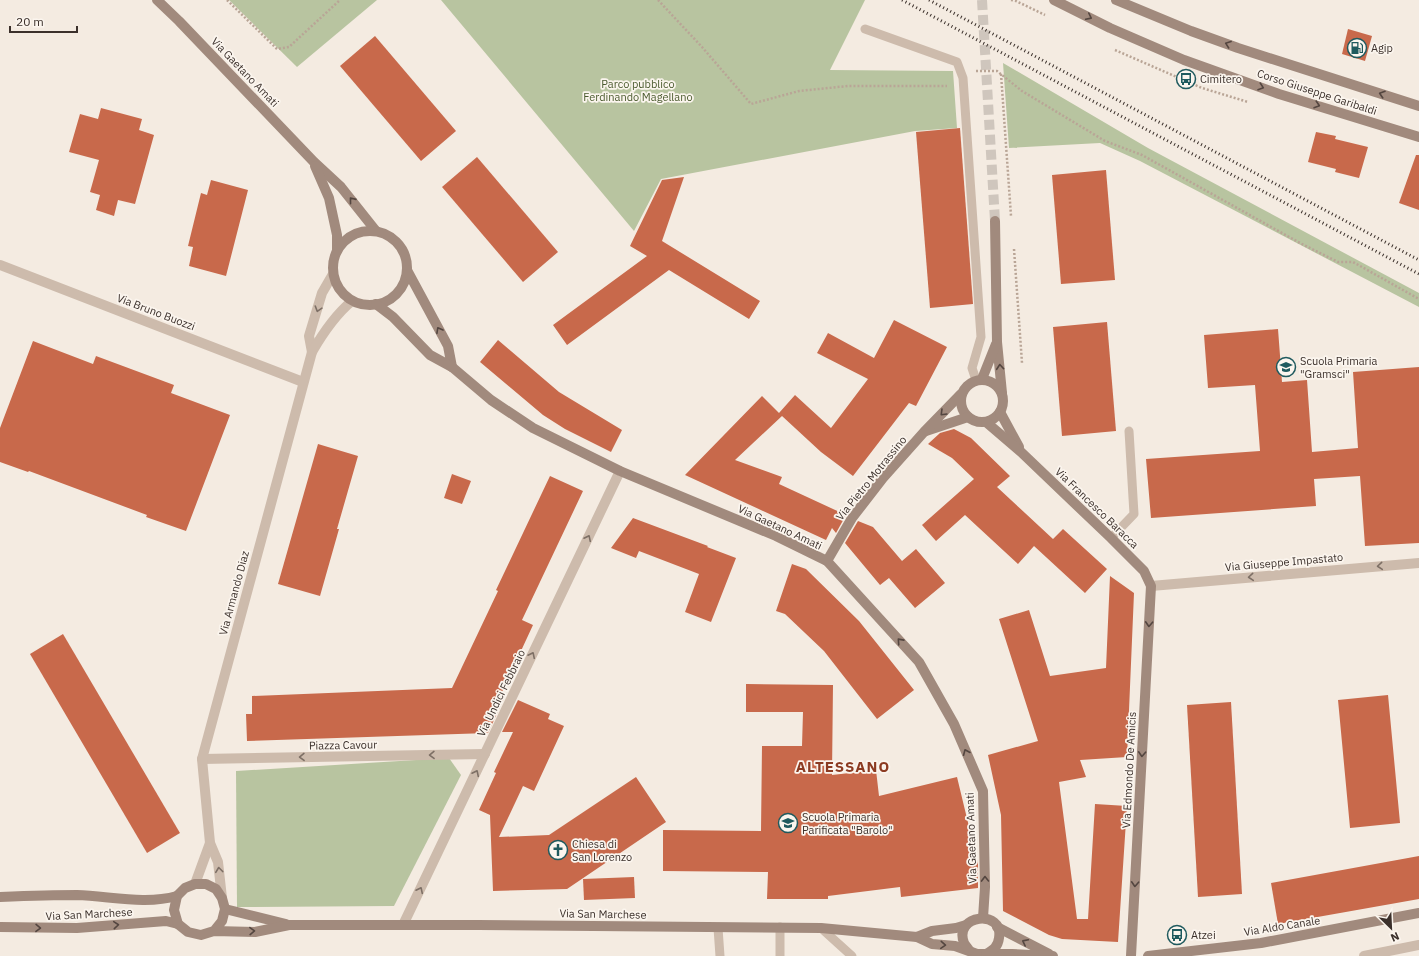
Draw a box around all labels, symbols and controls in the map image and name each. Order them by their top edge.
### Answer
scale bar [10,8,77,34]
one-way arrow [1085,12,1093,20]
text: 20 m [16,14,44,29]
street label: Via Gaetano Amati [208,34,282,110]
fuel station icon: Agip [1346,37,1368,59]
one-way arrow [1225,41,1232,49]
place label: Agip [1371,41,1393,55]
street label: Corso Giuseppe Garibaldi [1255,66,1379,118]
bus stop icon: Cimitero [1175,68,1197,90]
place label: Cimitero [1200,72,1242,86]
park label: Parco pubblico Ferdinando Magellano [583,77,693,104]
one-way arrow [1258,83,1265,91]
one-way arrow [1378,90,1385,99]
one-way arrow [1313,100,1320,109]
one-way arrow [350,198,357,205]
street label: Via Bruno Buozzi [115,291,197,333]
one-way arrow [314,306,323,313]
one-way arrow [437,327,444,334]
place label: Scuola Primaria "Gramsci" [1300,354,1377,381]
school or university icon: Scuola Primaria "Gramsci" [1275,356,1297,378]
one-way arrow [995,364,1004,370]
one-way arrow [940,408,948,416]
street label: Via Pietro Motrassino [833,433,909,523]
street label: Via Francesco Baracca [1052,464,1142,552]
street label: Via Gaetano Amati [736,501,824,553]
one-way arrow [583,535,591,542]
street label: Via Armando Diaz [216,549,252,637]
street label: Via Giuseppe Impastato [1224,550,1344,574]
one-way arrow [1377,562,1383,571]
one-way arrow [1248,572,1254,581]
one-way arrow [1144,621,1153,627]
one-way arrow [898,639,905,646]
street label: Via Undici Febbraio [474,647,528,739]
one-way arrow [527,652,535,660]
street label: Via Edmondo De Amicis [1119,711,1139,829]
street label: Piazza Cavour [309,737,377,753]
one-way arrow [963,749,971,757]
one-way arrow [429,751,435,759]
one-way arrow [1137,751,1146,757]
one-way arrow [299,753,305,761]
district label: ALTESSANO [796,757,890,776]
one-way arrow [471,769,479,777]
street label: Via Gaetano Amati [962,792,980,884]
place label: Scuola Primaria Parificata "Barolo" [802,810,893,837]
school or university icon: Scuola Primaria Parificata "Barolo" [777,812,799,834]
place label: Chiesa di San Lorenzo [572,837,632,864]
church icon: Chiesa di San Lorenzo [547,839,569,861]
one-way arrow [215,867,224,873]
one-way arrow [981,876,989,882]
one-way arrow [1130,881,1139,887]
one-way arrow [415,887,423,894]
street label: Via San Marchese [45,905,133,923]
street label: Via San Marchese [559,906,647,922]
north arrow [1371,908,1411,948]
street label: Via Aldo Canale [1243,913,1321,939]
one-way arrow [113,921,119,930]
one-way arrow [35,924,41,932]
bus stop icon: Atzei [1166,924,1188,946]
one-way arrow [249,927,255,935]
place label: Atzei [1191,928,1216,942]
text: N [1389,929,1402,945]
one-way arrow [1022,939,1030,946]
one-way arrow [940,940,946,949]

